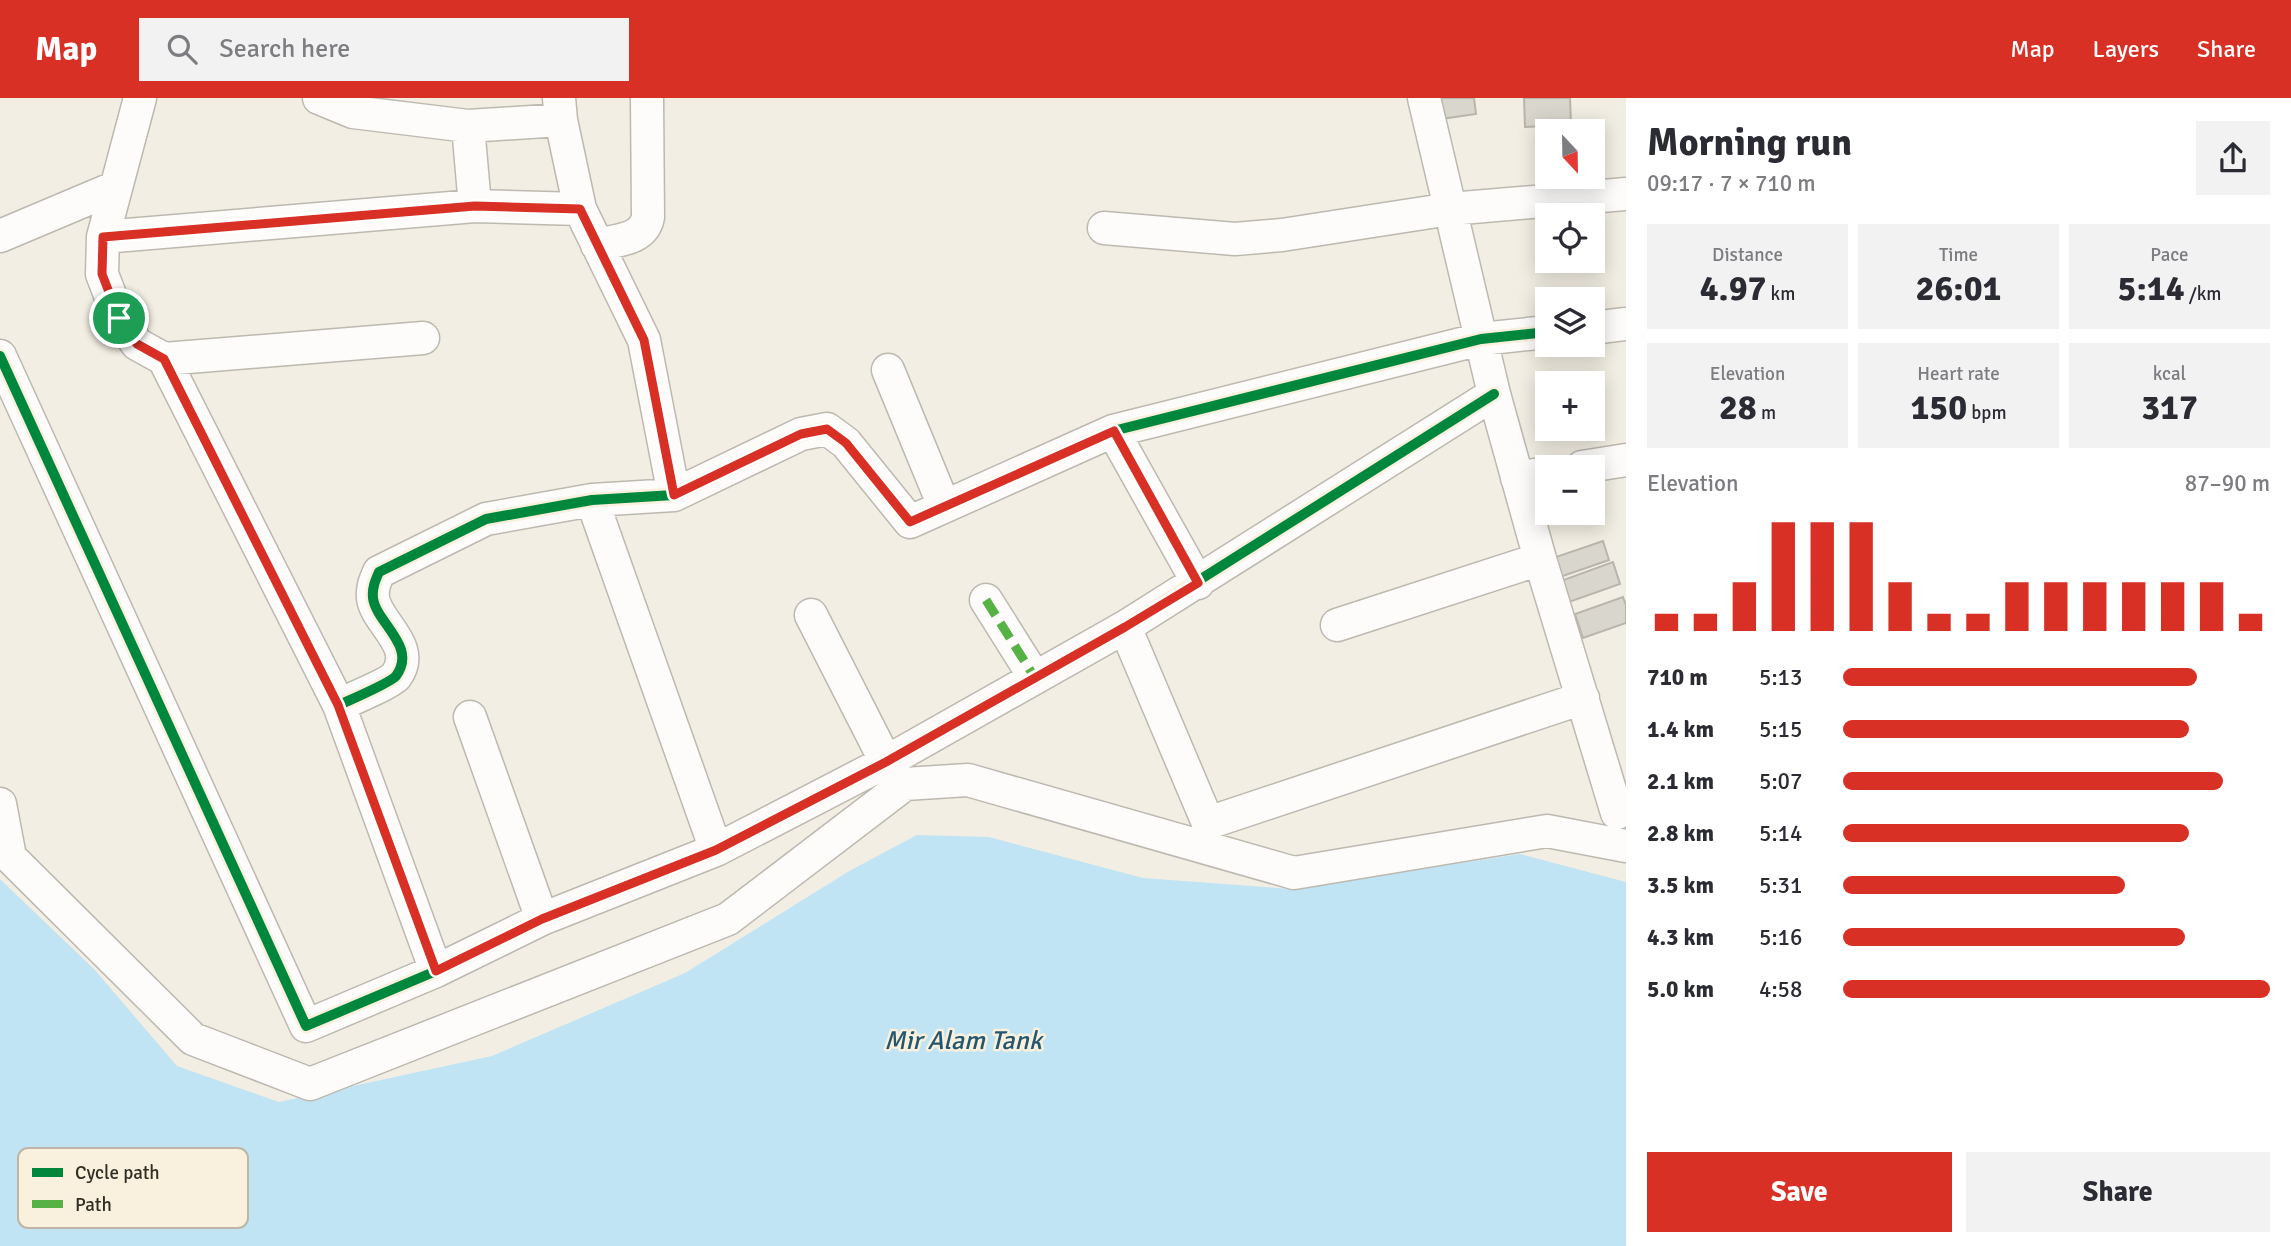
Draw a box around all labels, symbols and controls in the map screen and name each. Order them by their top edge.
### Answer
search box [139,18,629,81]
text: Map [35,29,97,70]
icon: search [163,30,201,68]
text: Search here [219,33,350,65]
text: Map [2010,34,2055,64]
text: Layers [2093,34,2159,64]
text: Share [2197,34,2256,64]
north arrow [1535,119,1605,189]
map controls [1535,119,1605,525]
text: Morning run [1647,119,1852,166]
button: share [2196,121,2270,195]
text: 09:17 · 7 × 710 m [1647,169,1816,198]
button: locate [1535,203,1605,273]
text: Distance [1712,243,1783,267]
text: Time [1939,243,1978,267]
text: Pace [2150,243,2189,267]
text: 4.97 [1700,267,1766,310]
text: 26:01 [1916,267,2001,310]
text: 5:14 [2118,267,2185,310]
text: km [1766,282,1795,306]
text: /km [2185,282,2221,306]
button: layers [1535,287,1605,357]
pin [89,288,149,348]
icon: arrive [100,299,138,337]
text: Elevation [1710,362,1785,386]
text: Heart rate [1917,362,2000,386]
text: kcal [2153,362,2186,386]
button: + [1535,371,1605,441]
text: 28 [1719,386,1757,429]
text: 150 [1910,386,1967,429]
text: 317 [2141,386,2198,429]
text: m [1757,401,1776,425]
text: bpm [1967,401,2007,425]
button: − [1535,455,1605,525]
text: Elevation [1647,469,1739,498]
text: 87–90 m [2185,469,2270,498]
text: 710 m [1647,663,1708,692]
text: 5:13 [1759,663,1802,692]
text: 1.4 km [1647,715,1714,744]
text: 5:15 [1759,715,1802,744]
text: 2.1 km [1647,767,1714,796]
text: 5:07 [1759,767,1802,796]
text: 2.8 km [1647,819,1714,848]
text: 5:14 [1759,819,1802,848]
text: 3.5 km [1647,871,1714,900]
text: 5:31 [1759,871,1802,900]
text: 4.3 km [1647,923,1714,952]
text: 5:16 [1759,923,1802,952]
text: 5.0 km [1647,975,1714,1004]
text: 4:58 [1759,975,1802,1004]
water label: Mir Alam Tank [884,1025,1044,1057]
legend [18,1148,248,1228]
button: Save [1647,1152,1952,1232]
button: Share [1966,1152,2270,1232]
text: Cycle path [75,1161,160,1185]
text: Path [75,1193,112,1217]

